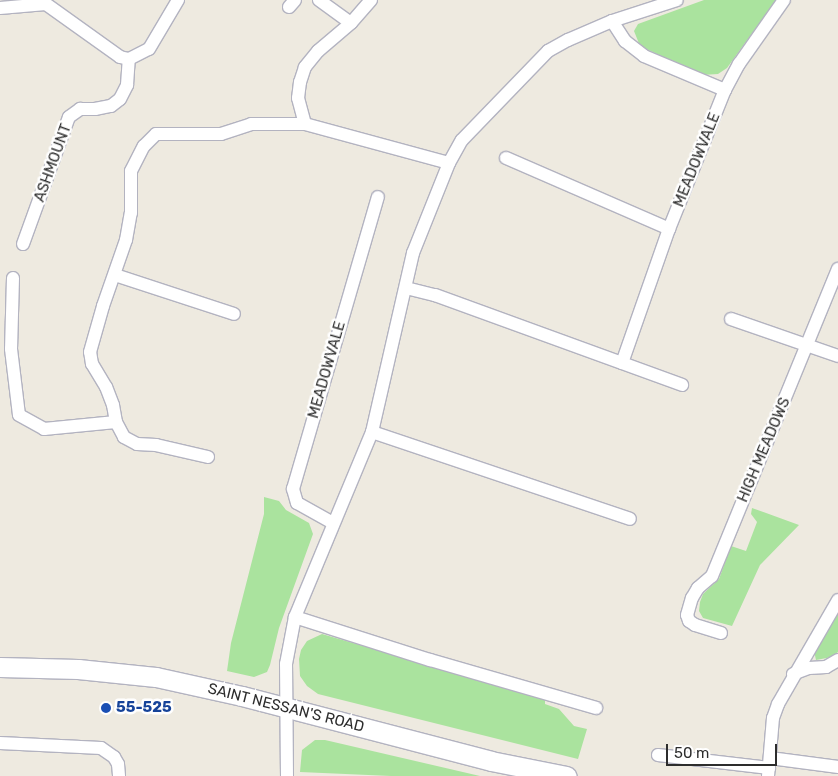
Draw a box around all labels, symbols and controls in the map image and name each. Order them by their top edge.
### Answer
street label: MEADOWVALE [670,110,724,210]
street label: ASHMOUNT [31,122,75,204]
street label: MEADOWVALE [305,319,349,421]
street label: HIGH MEADOWS [734,395,794,505]
street label: SAINT NESSAN'S ROAD [206,680,366,736]
place label: 55-525 [116,699,172,717]
marker: 55-525 [100,702,112,714]
scale bar [668,734,779,766]
text: 50 m [674,744,709,762]

